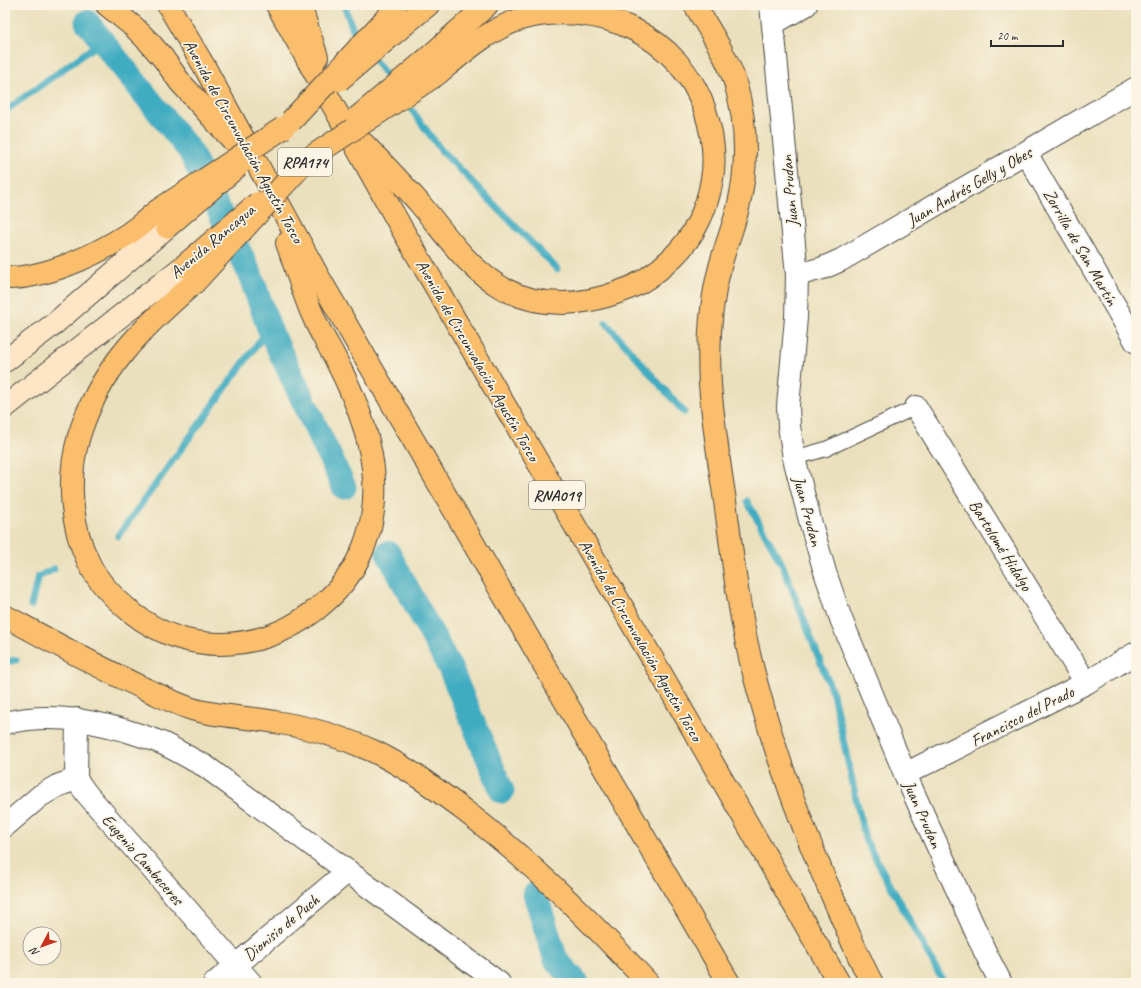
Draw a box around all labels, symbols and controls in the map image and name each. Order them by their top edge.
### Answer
scale bar [991,22,1063,48]
text: 20 m [997,28,1019,44]
street label: Avenida de Circunvalación Agustín Tosco [179,36,309,248]
street label: Juan Andrés Gelly y Obes [902,141,1037,231]
road number: RPA174 [278,148,332,176]
street label: Juan Prudan [776,153,803,229]
street label: Zorrilla de San Martín [1039,185,1123,311]
street label: Avenida Rancagua [165,199,260,283]
street label: Avenida de Circunvalación Agustín Tosco [411,256,545,467]
street label: Juan Prudan [788,473,827,550]
road number: RNA019 [529,481,585,509]
street label: Bartolomé Hidalgo [964,496,1037,596]
street label: Avenida de Circunvalación Agustín Tosco [574,536,708,747]
street label: Francisco del Prado [967,681,1078,751]
street label: Juan Prudan [898,776,947,852]
street label: Eugenio Cambeceres [97,809,189,911]
street label: Dionisio de Puch [239,889,325,965]
north arrow [22,926,62,966]
text: N [26,944,42,960]

